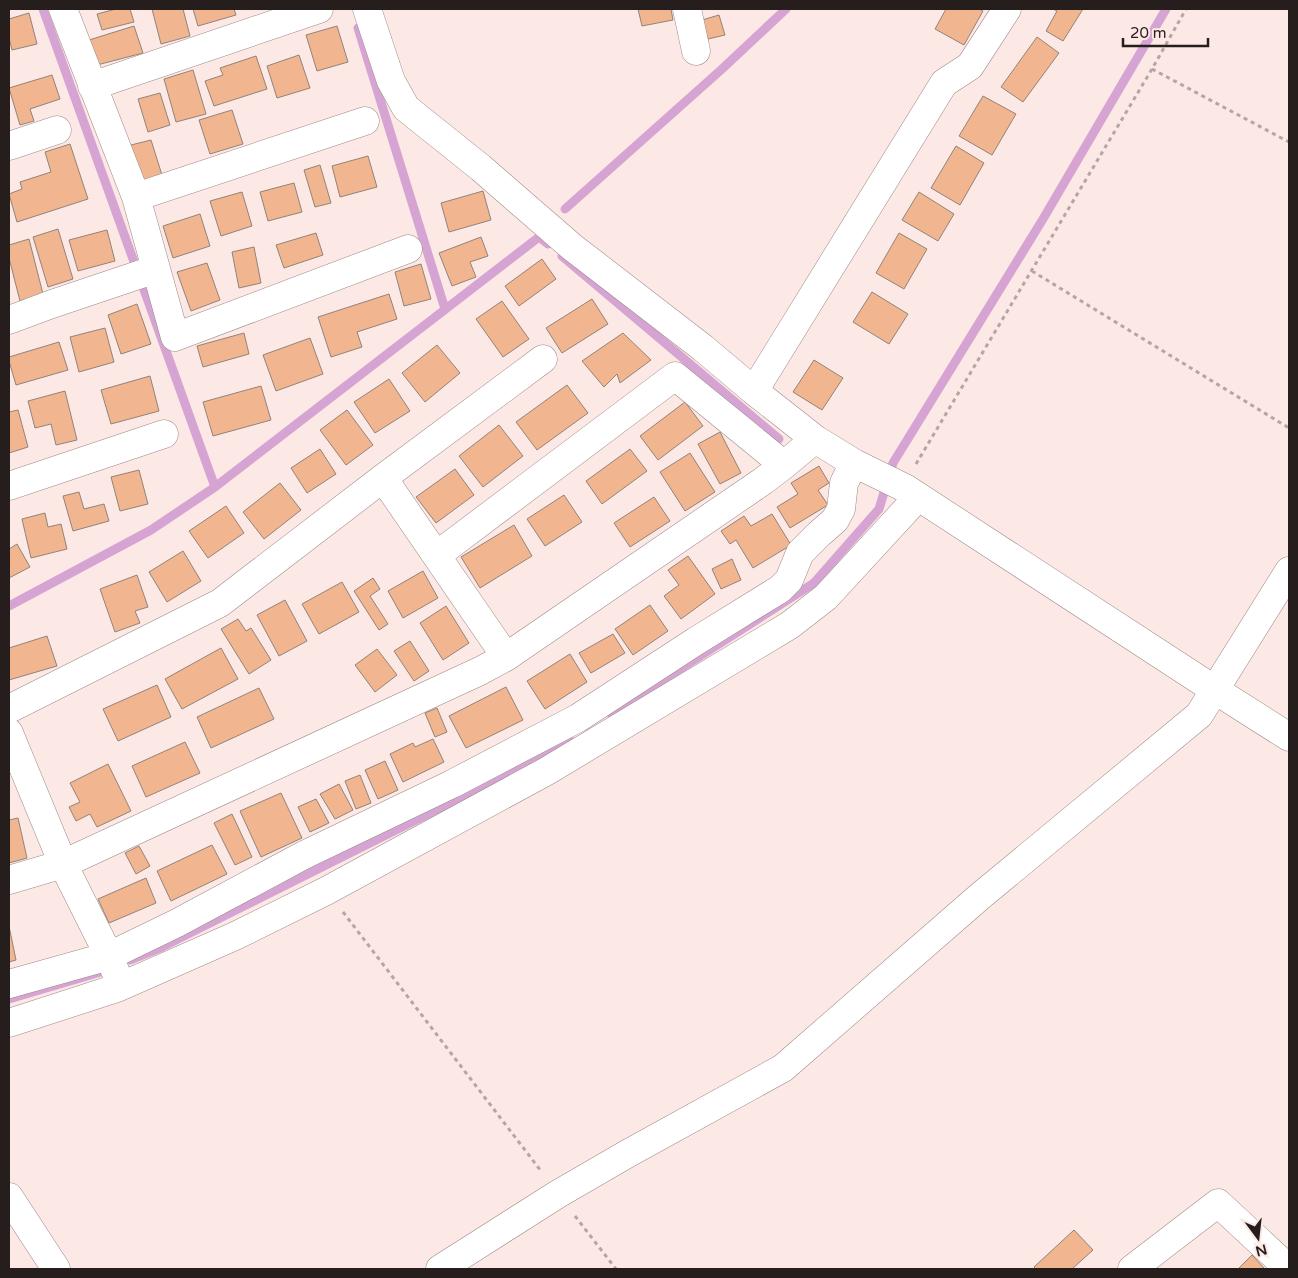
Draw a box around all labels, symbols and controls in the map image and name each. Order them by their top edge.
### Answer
scale bar [1123,15,1208,47]
text: 20 m [1130,24,1167,42]
north arrow [1233,1213,1283,1263]
text: N [1254,1240,1269,1260]

